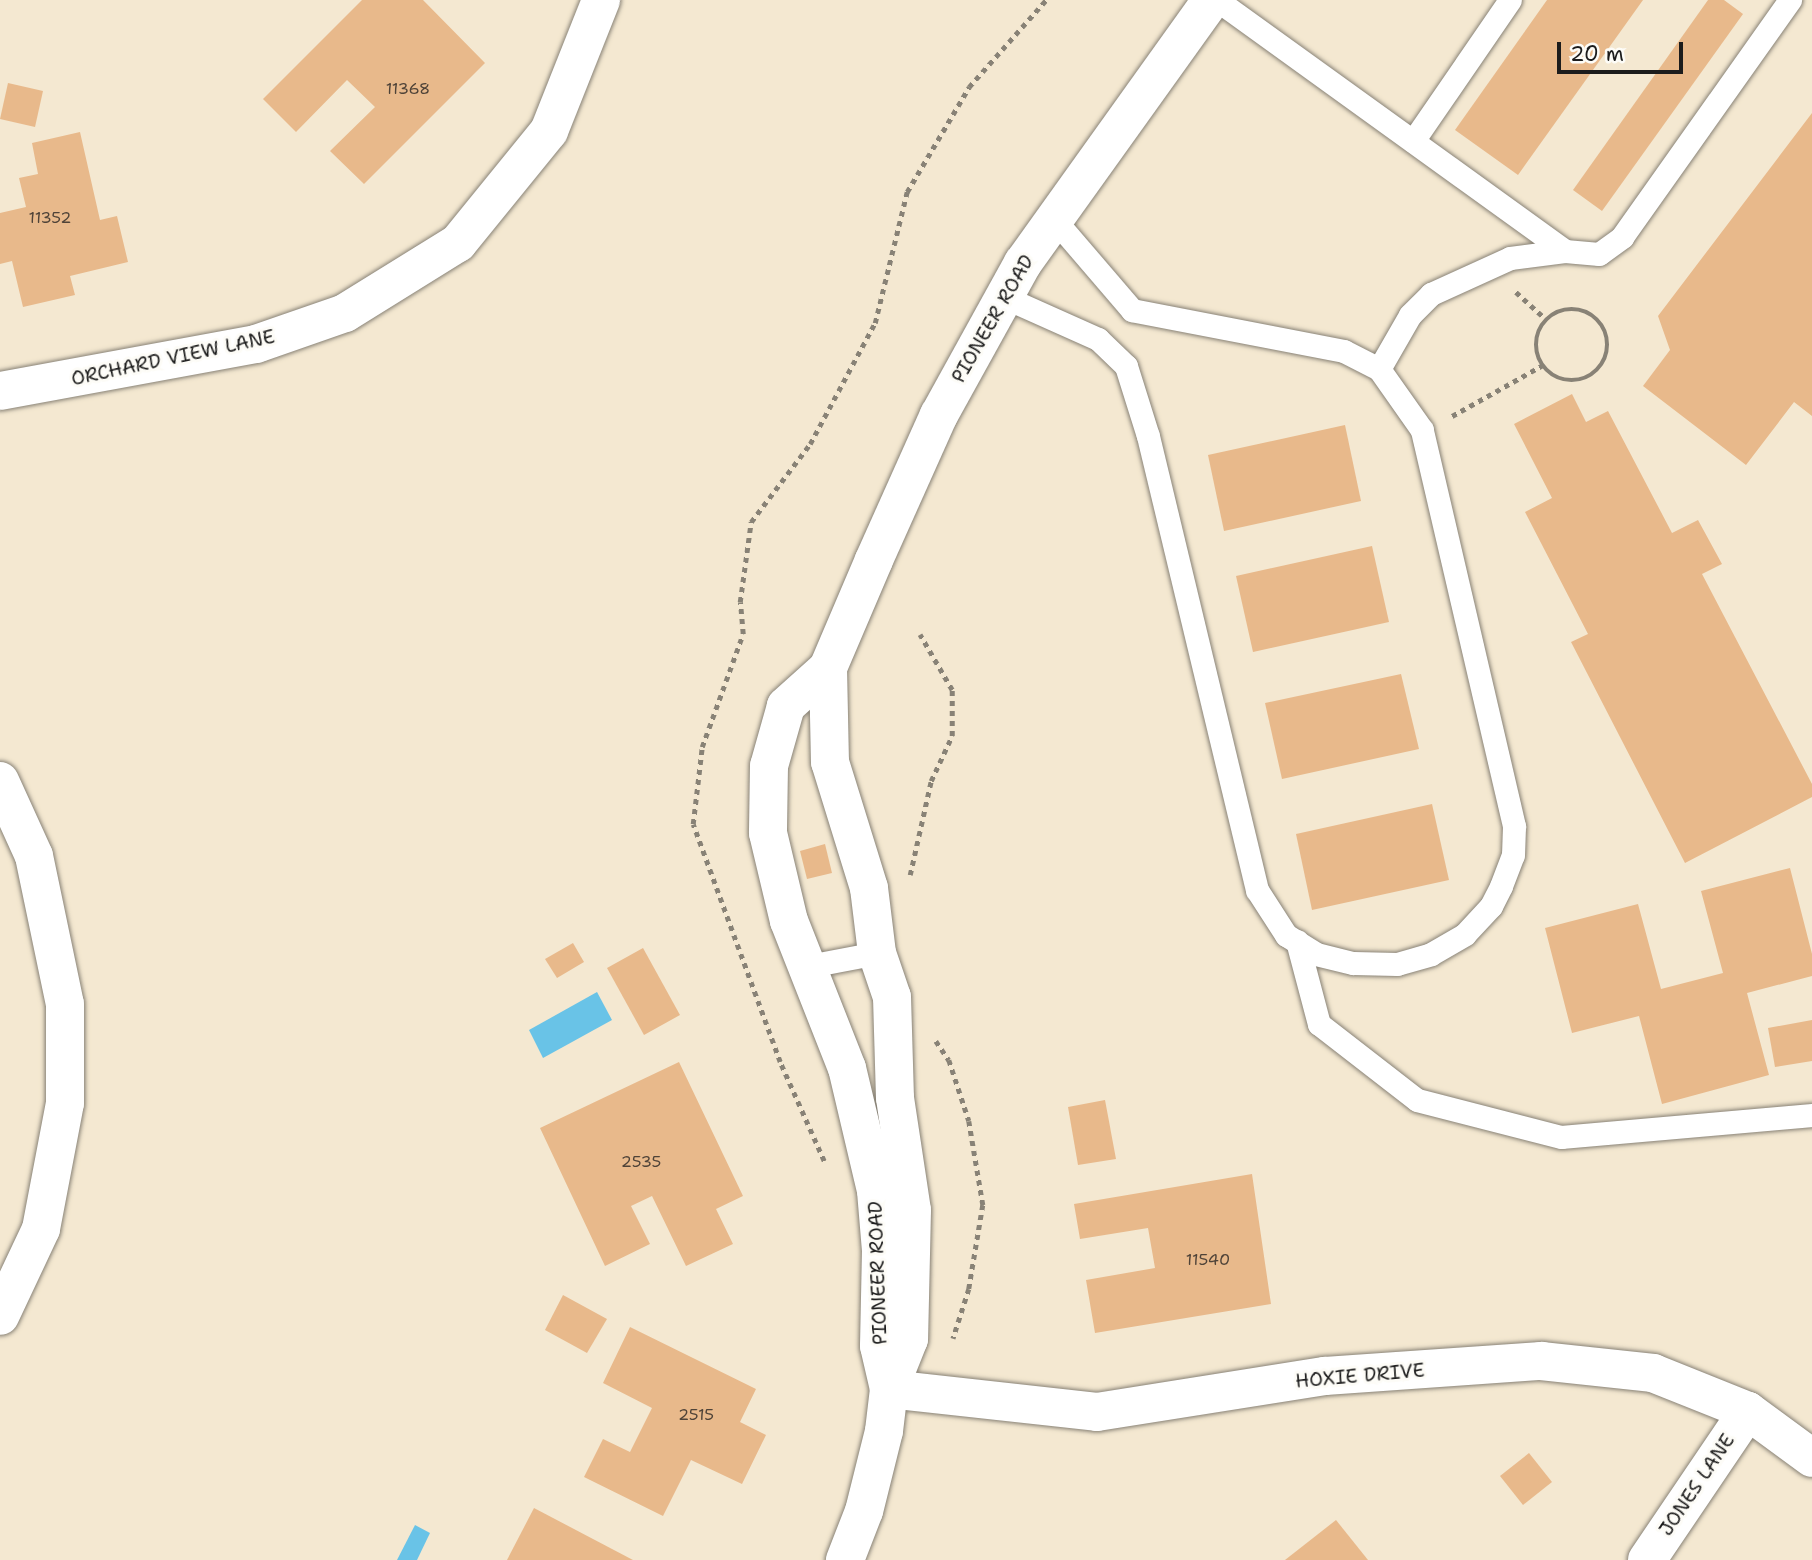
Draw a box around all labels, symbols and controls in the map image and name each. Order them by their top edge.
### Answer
scale bar [1560,28,1686,72]
text: 20 m [1570,40,1624,68]
house number: 11368 [386,79,430,99]
house number: 11352 [29,208,71,228]
street label: PIONEER ROAD [947,251,1039,387]
street label: ORCHARD VIEW LANE [69,325,277,391]
house number: 2535 [621,1152,661,1172]
street label: PIONEER ROAD [864,1201,892,1345]
house number: 11540 [1186,1250,1230,1270]
street label: HOXIE DRIVE [1294,1359,1426,1393]
house number: 2515 [678,1405,714,1425]
street label: JONES LANE [1655,1430,1739,1540]

